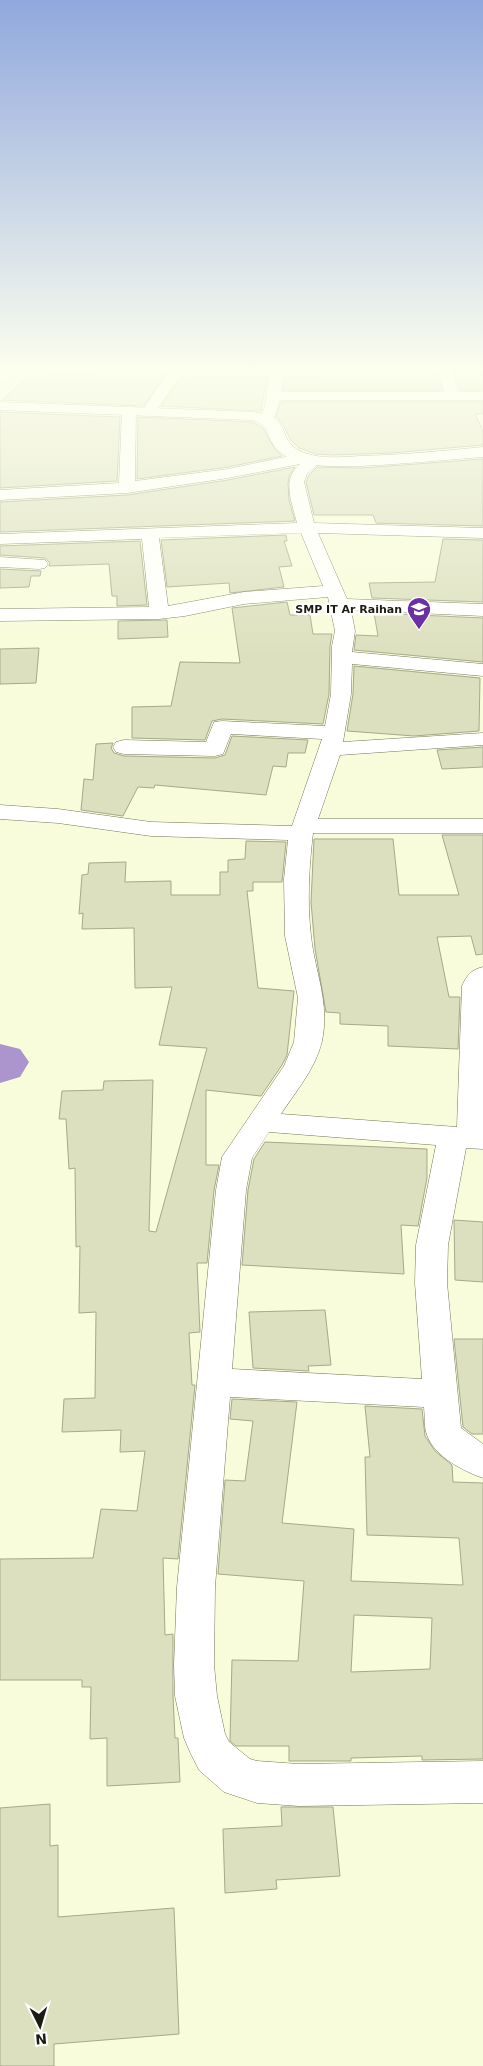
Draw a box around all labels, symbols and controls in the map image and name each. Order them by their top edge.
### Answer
school or university icon: SMP IT Ar Raihan [406,596,432,630]
place label: SMP IT Ar Raihan [295,603,402,616]
north arrow [15,2001,65,2051]
text: N [35,2030,48,2047]

